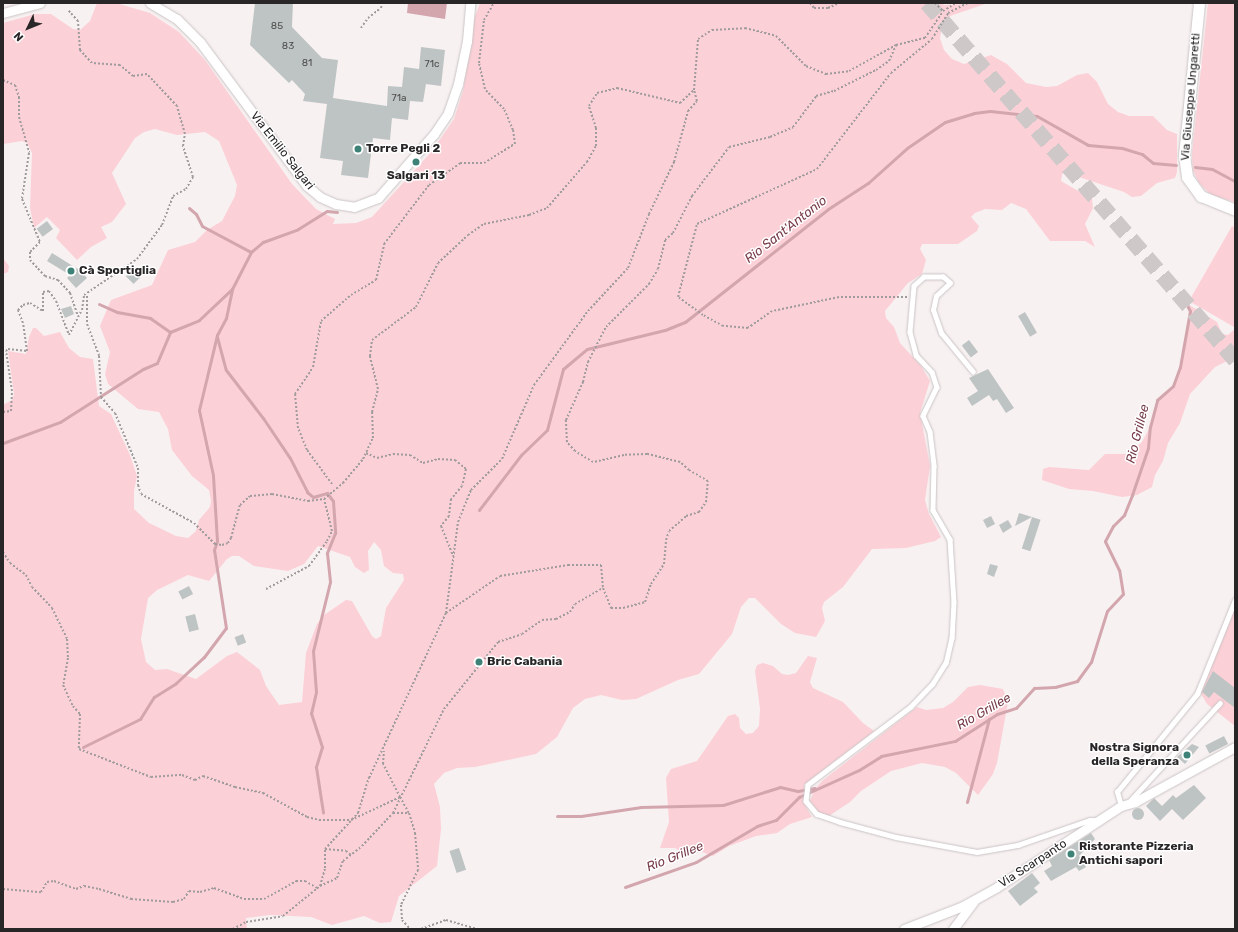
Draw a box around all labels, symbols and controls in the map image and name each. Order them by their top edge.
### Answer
north arrow [8,8,48,48]
house number: 85 [271,21,283,33]
text: N [11,29,26,44]
street label: Via Giuseppe Ungaretti [1178,32,1204,162]
house number: 83 [282,41,294,53]
house number: 81 [302,58,312,70]
house number: 71c [425,59,439,71]
house number: 71a [392,93,406,105]
street label: Via Emilio Salgari [247,109,317,193]
place label: Torre Pegli 2 [366,142,440,156]
marker: Torre Pegli 2 [353,144,363,154]
marker: Salgari 13 [411,157,421,167]
place label: Salgari 13 [387,169,445,183]
water label: Rio Sant'Antonio [742,193,830,267]
place label: Cà Sportiglia [79,264,156,278]
marker: Cà Sportiglia [66,266,76,276]
water label: Rio Grillee [1123,403,1153,465]
place label: Bric Cabania [487,655,562,669]
marker: Bric Cabania [474,657,484,667]
water label: Rio Grillee [954,690,1014,734]
place label: Nostra Signora della Speranza [1089,741,1179,769]
marker: Nostra Signora della Speranza [1182,750,1192,760]
street label: Via Scarpanto [996,837,1070,891]
water label: Rio Grillee [644,838,706,876]
place label: Ristorante Pizzeria Antichi sapori [1079,840,1193,868]
marker: Ristorante Pizzeria Antichi sapori [1066,849,1076,859]

